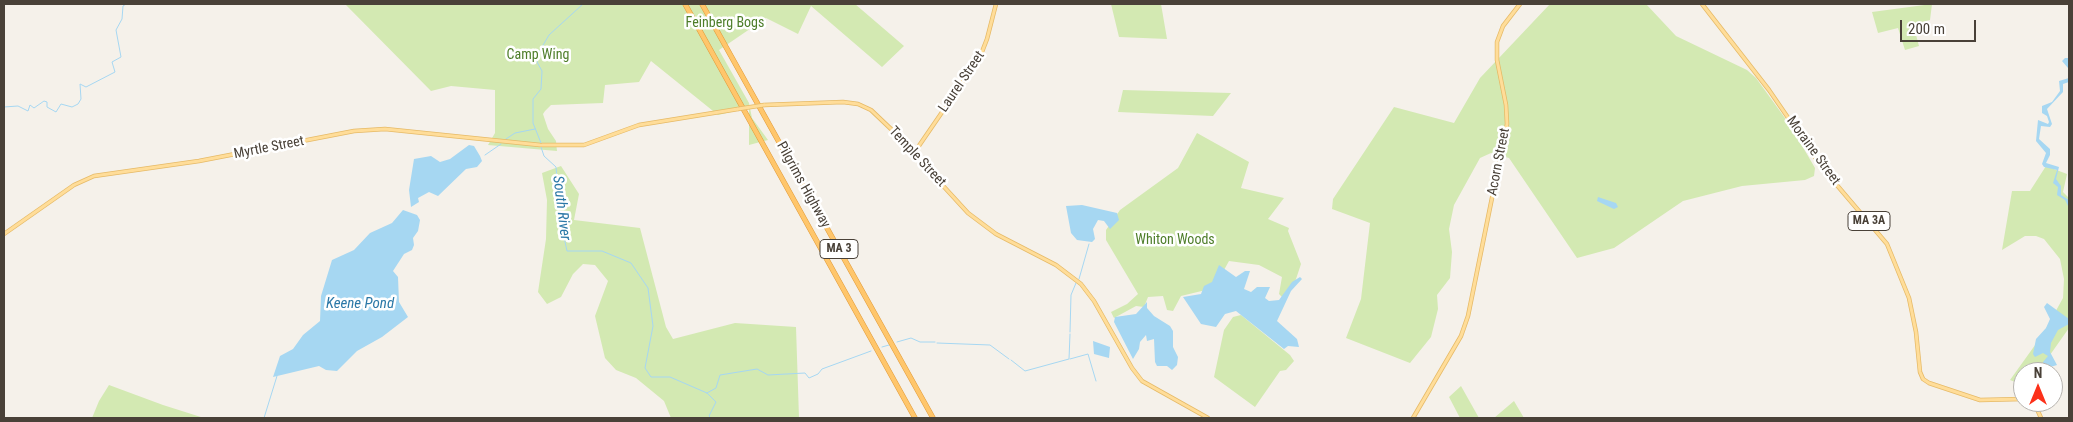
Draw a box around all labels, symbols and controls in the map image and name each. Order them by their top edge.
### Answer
scale bar [1903,10,1979,42]
park label: Feinberg Bogs [686,15,764,31]
text: 200 m [1908,20,1945,38]
park label: Camp Wing [507,47,569,63]
street label: Laurel Street [935,48,989,116]
street label: Moraine Street [1782,113,1844,189]
street label: Temple Street [885,123,949,191]
street label: Acorn Street [1484,127,1514,197]
street label: Myrtle Street [233,133,305,163]
street label: Pilgrims Highway [772,139,834,231]
water label: South River [548,175,574,241]
road number: MA 3A [1848,212,1890,230]
park label: Whiton Woods [1135,232,1215,248]
road number: MA 3 [820,240,858,258]
water label: Keene Pond [326,295,394,313]
north arrow [2013,362,2063,412]
text: N [2034,365,2042,381]

